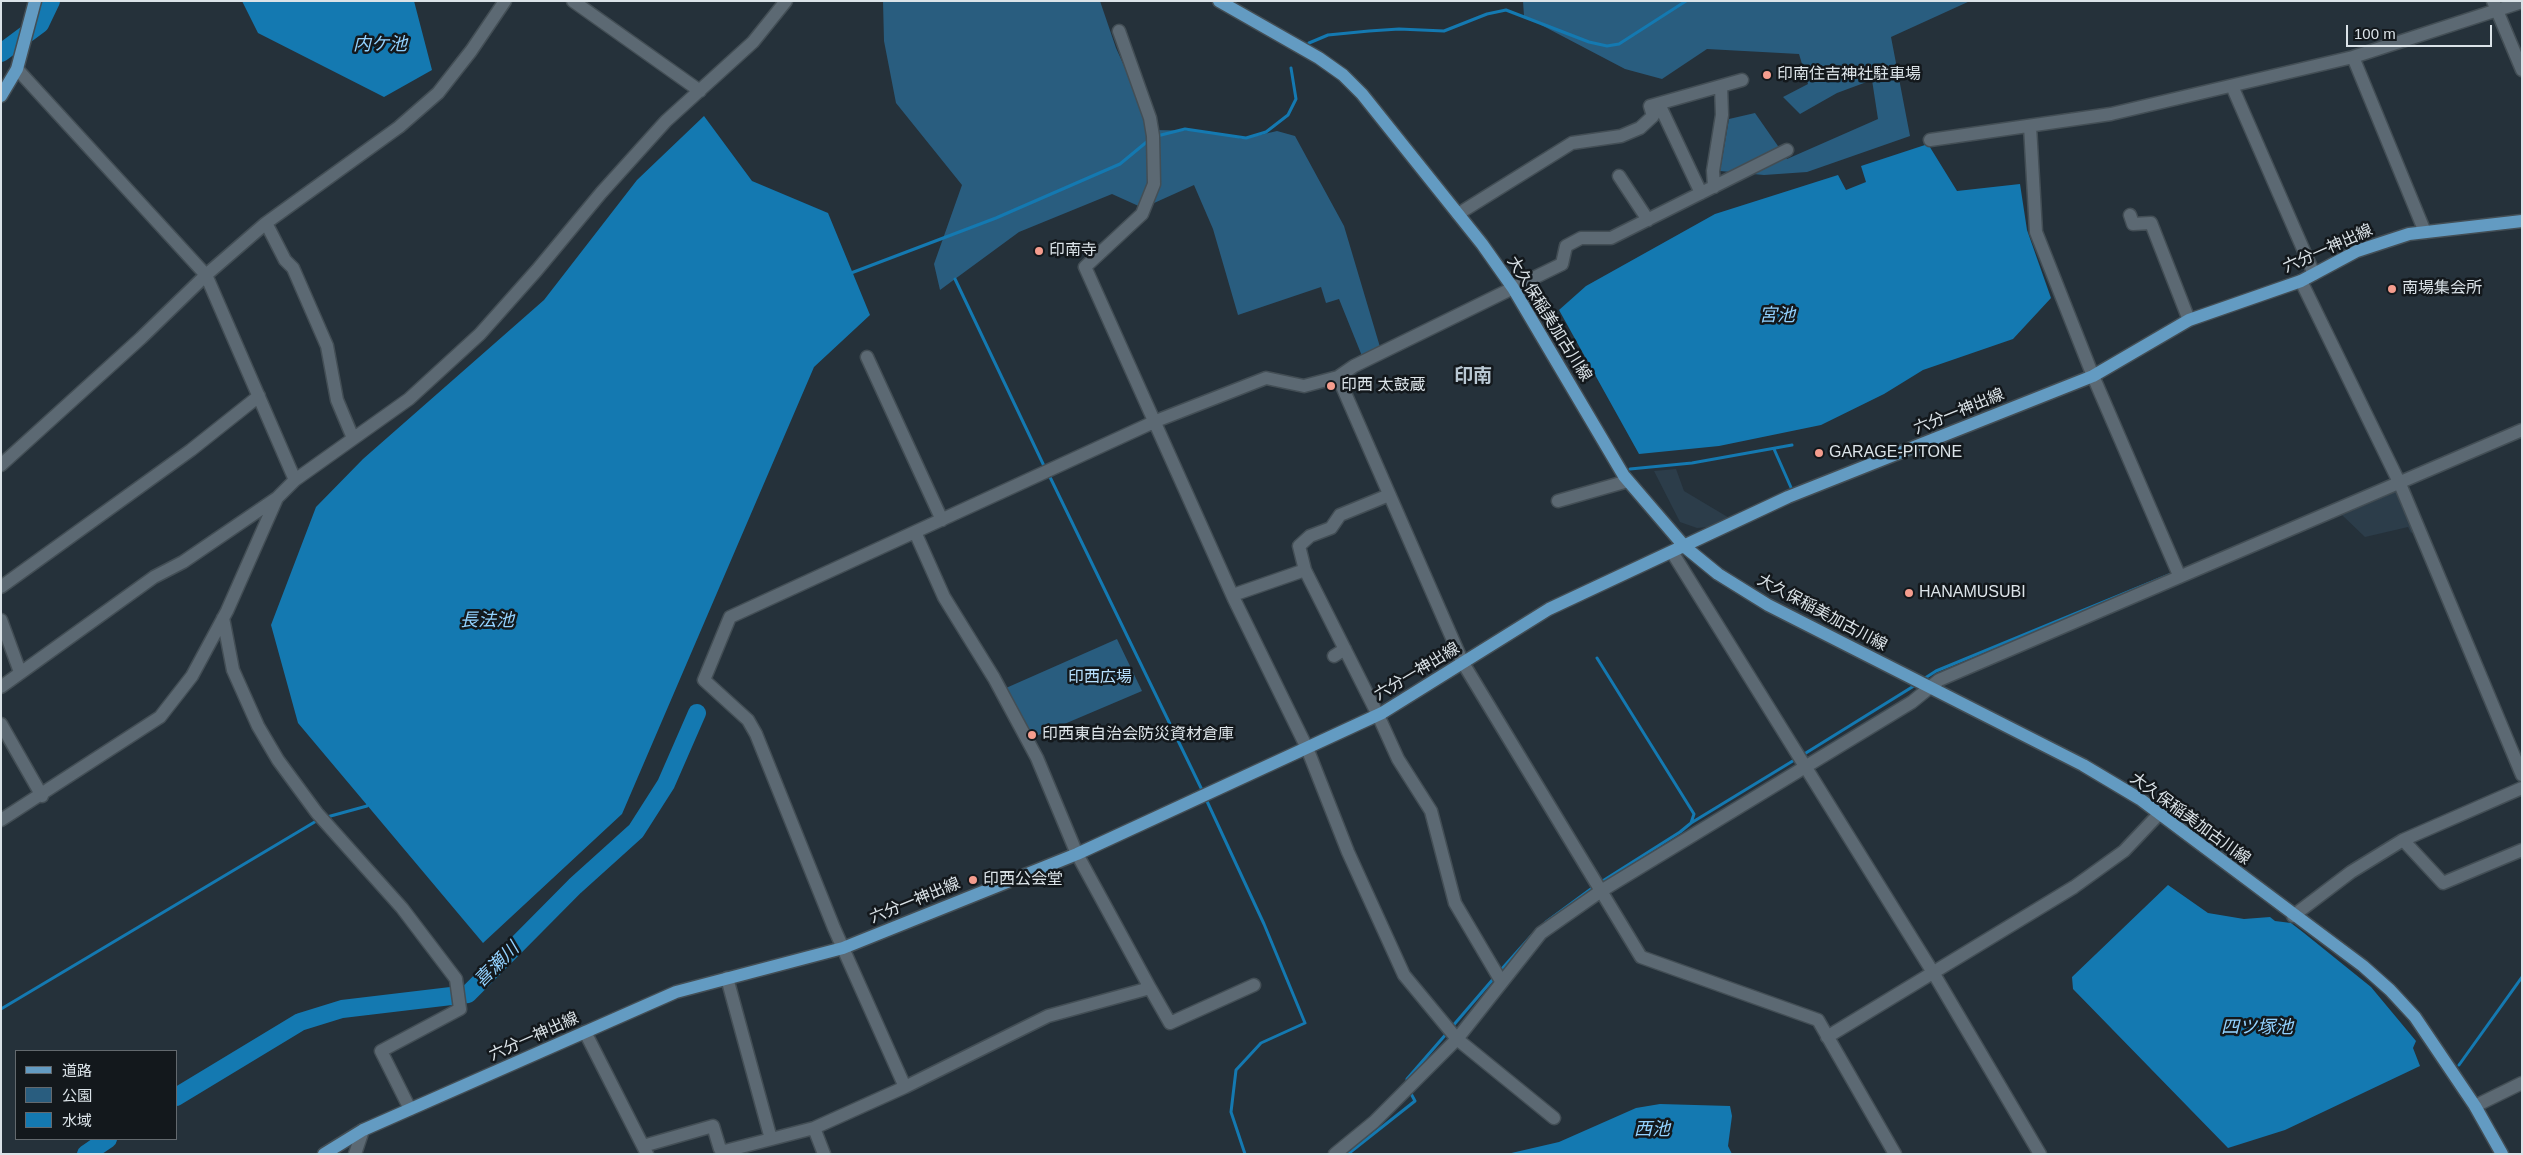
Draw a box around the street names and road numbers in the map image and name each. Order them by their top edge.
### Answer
street label: 六分一神出線 [2280,221,2376,277]
street label: 大久保稲美加古川線 [1503,253,1595,385]
street label: 六分一神出線 [1911,385,2007,439]
street label: 大久保稲美加古川線 [1754,571,1890,655]
street label: 六分一神出線 [1371,639,1463,705]
street label: 大久保稲美加古川線 [2126,769,2254,869]
street label: 六分一神出線 [867,874,963,928]
street label: 六分一神出線 [486,1009,582,1065]

